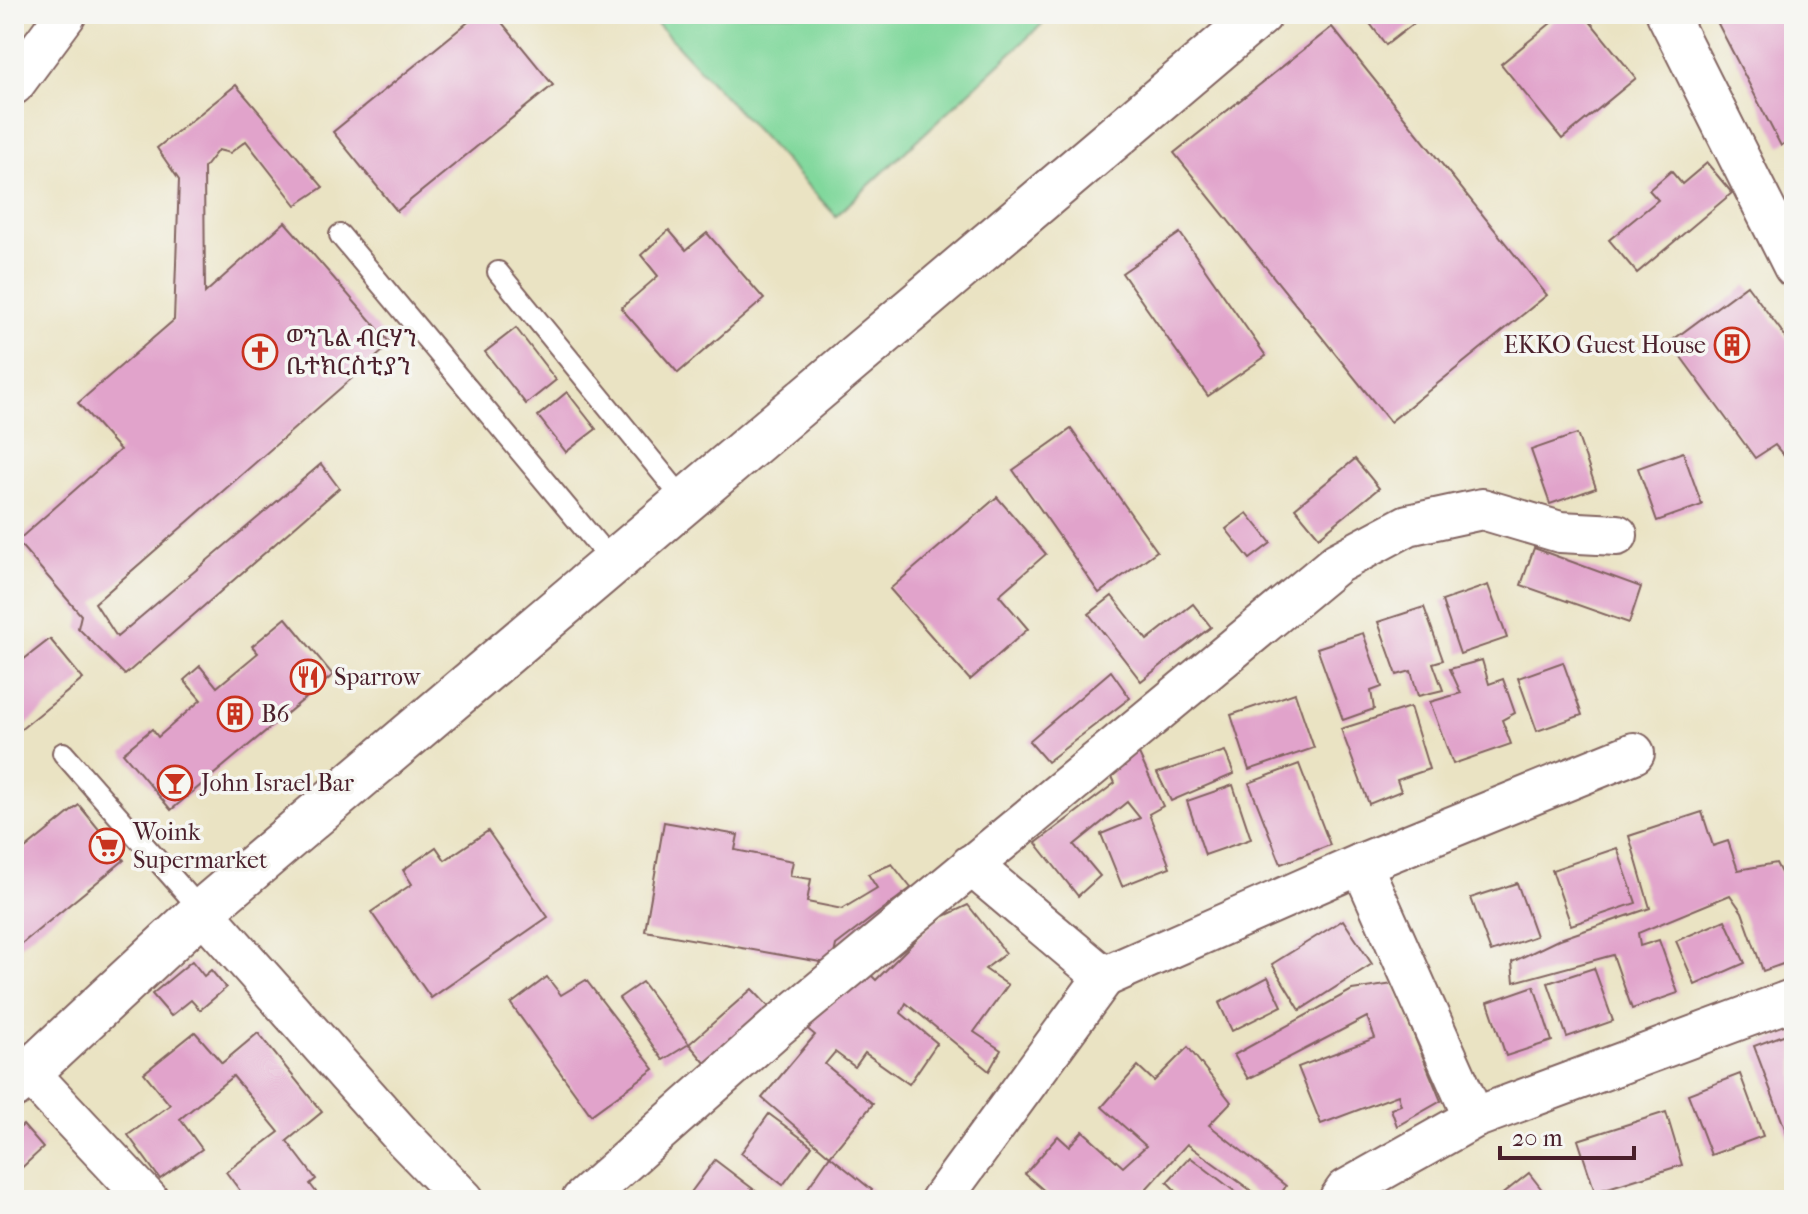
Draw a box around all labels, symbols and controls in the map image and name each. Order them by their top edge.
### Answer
place label: ወንጌል ብርሃን ቤተክርስቲያን [286,324,417,380]
building icon: EKKO Guest House [1713,326,1751,364]
place label: EKKO Guest House [1503,331,1706,359]
church icon: ወንጌል ብርሃን ቤተክርስቲያን [241,333,279,371]
restaurant icon: Sparrow [289,658,327,696]
place label: Sparrow [334,663,421,691]
building icon: B6 [216,695,254,733]
place label: B6 [261,700,291,728]
bar icon: John Israel Bar [156,764,194,802]
place label: John Israel Bar [199,769,355,797]
place label: Woink Supermarket [132,818,268,874]
supermarket icon: Woink Supermarket [88,827,126,865]
scale bar [1500,1110,1634,1160]
text: 20 m [1512,1124,1563,1152]

